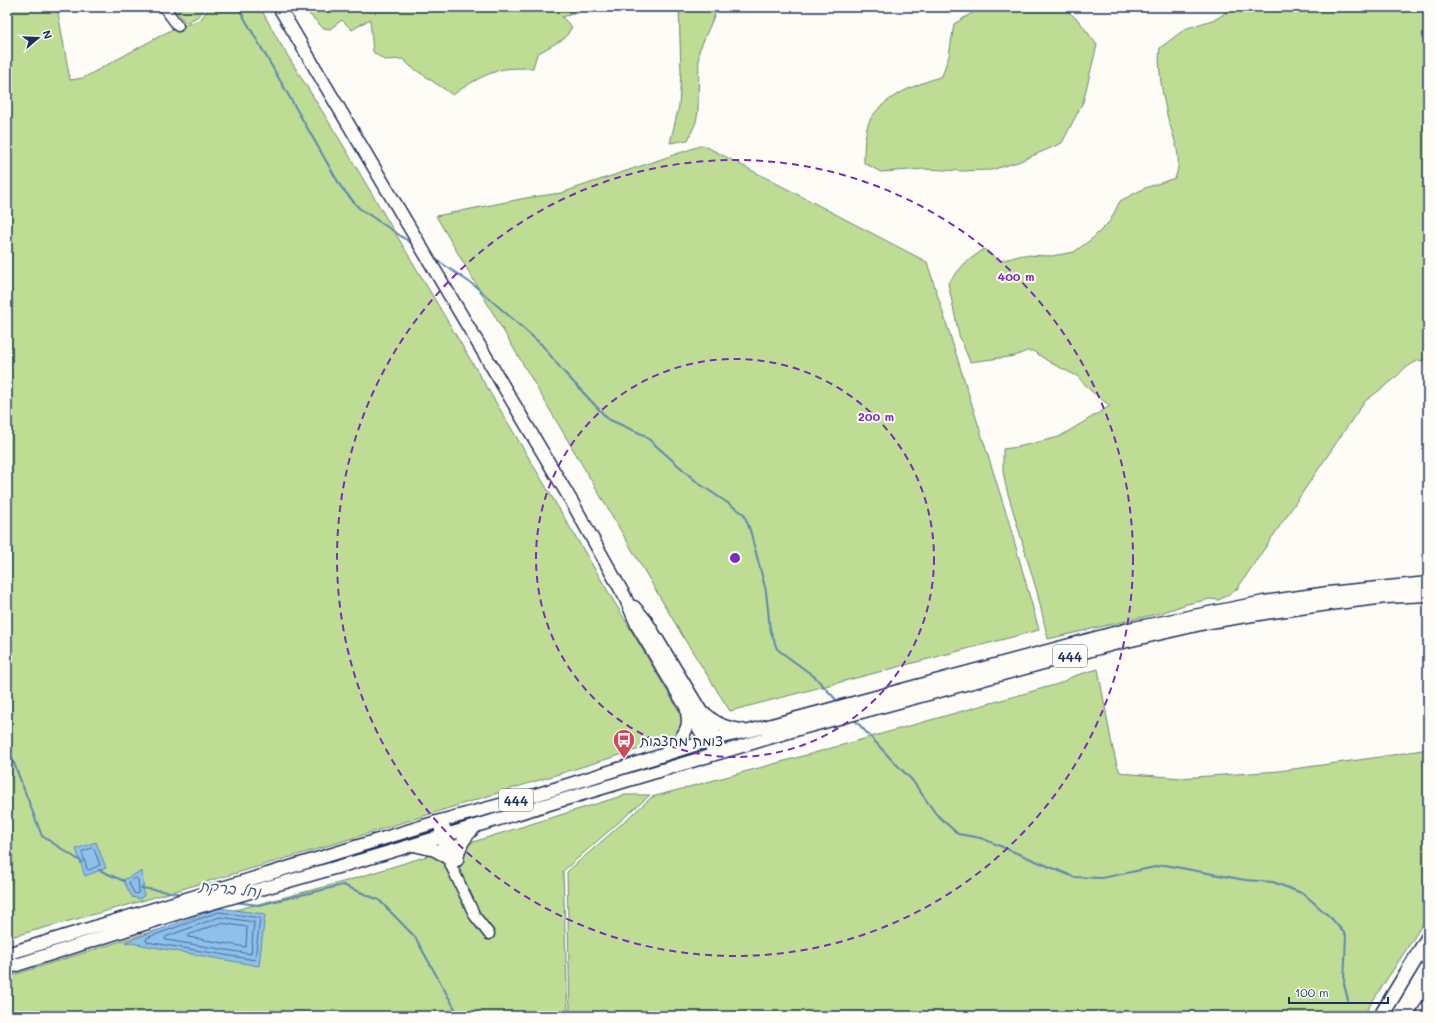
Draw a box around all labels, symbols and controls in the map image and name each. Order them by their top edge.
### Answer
north arrow [18,18,58,58]
text: N [39,28,56,41]
text: 400 m [998,268,1034,284]
text: 200 m [858,408,894,424]
centre of rings [728,551,742,565]
road number: 444 [1053,645,1087,667]
bus stop icon: צומת מחצבות [611,727,637,760]
place label: צומת מחצבות [639,731,723,750]
road number: 444 [499,789,533,811]
water label: נחל ברקת [196,875,263,902]
scale bar [1289,979,1388,1005]
text: 100 m [1295,984,1329,1000]

